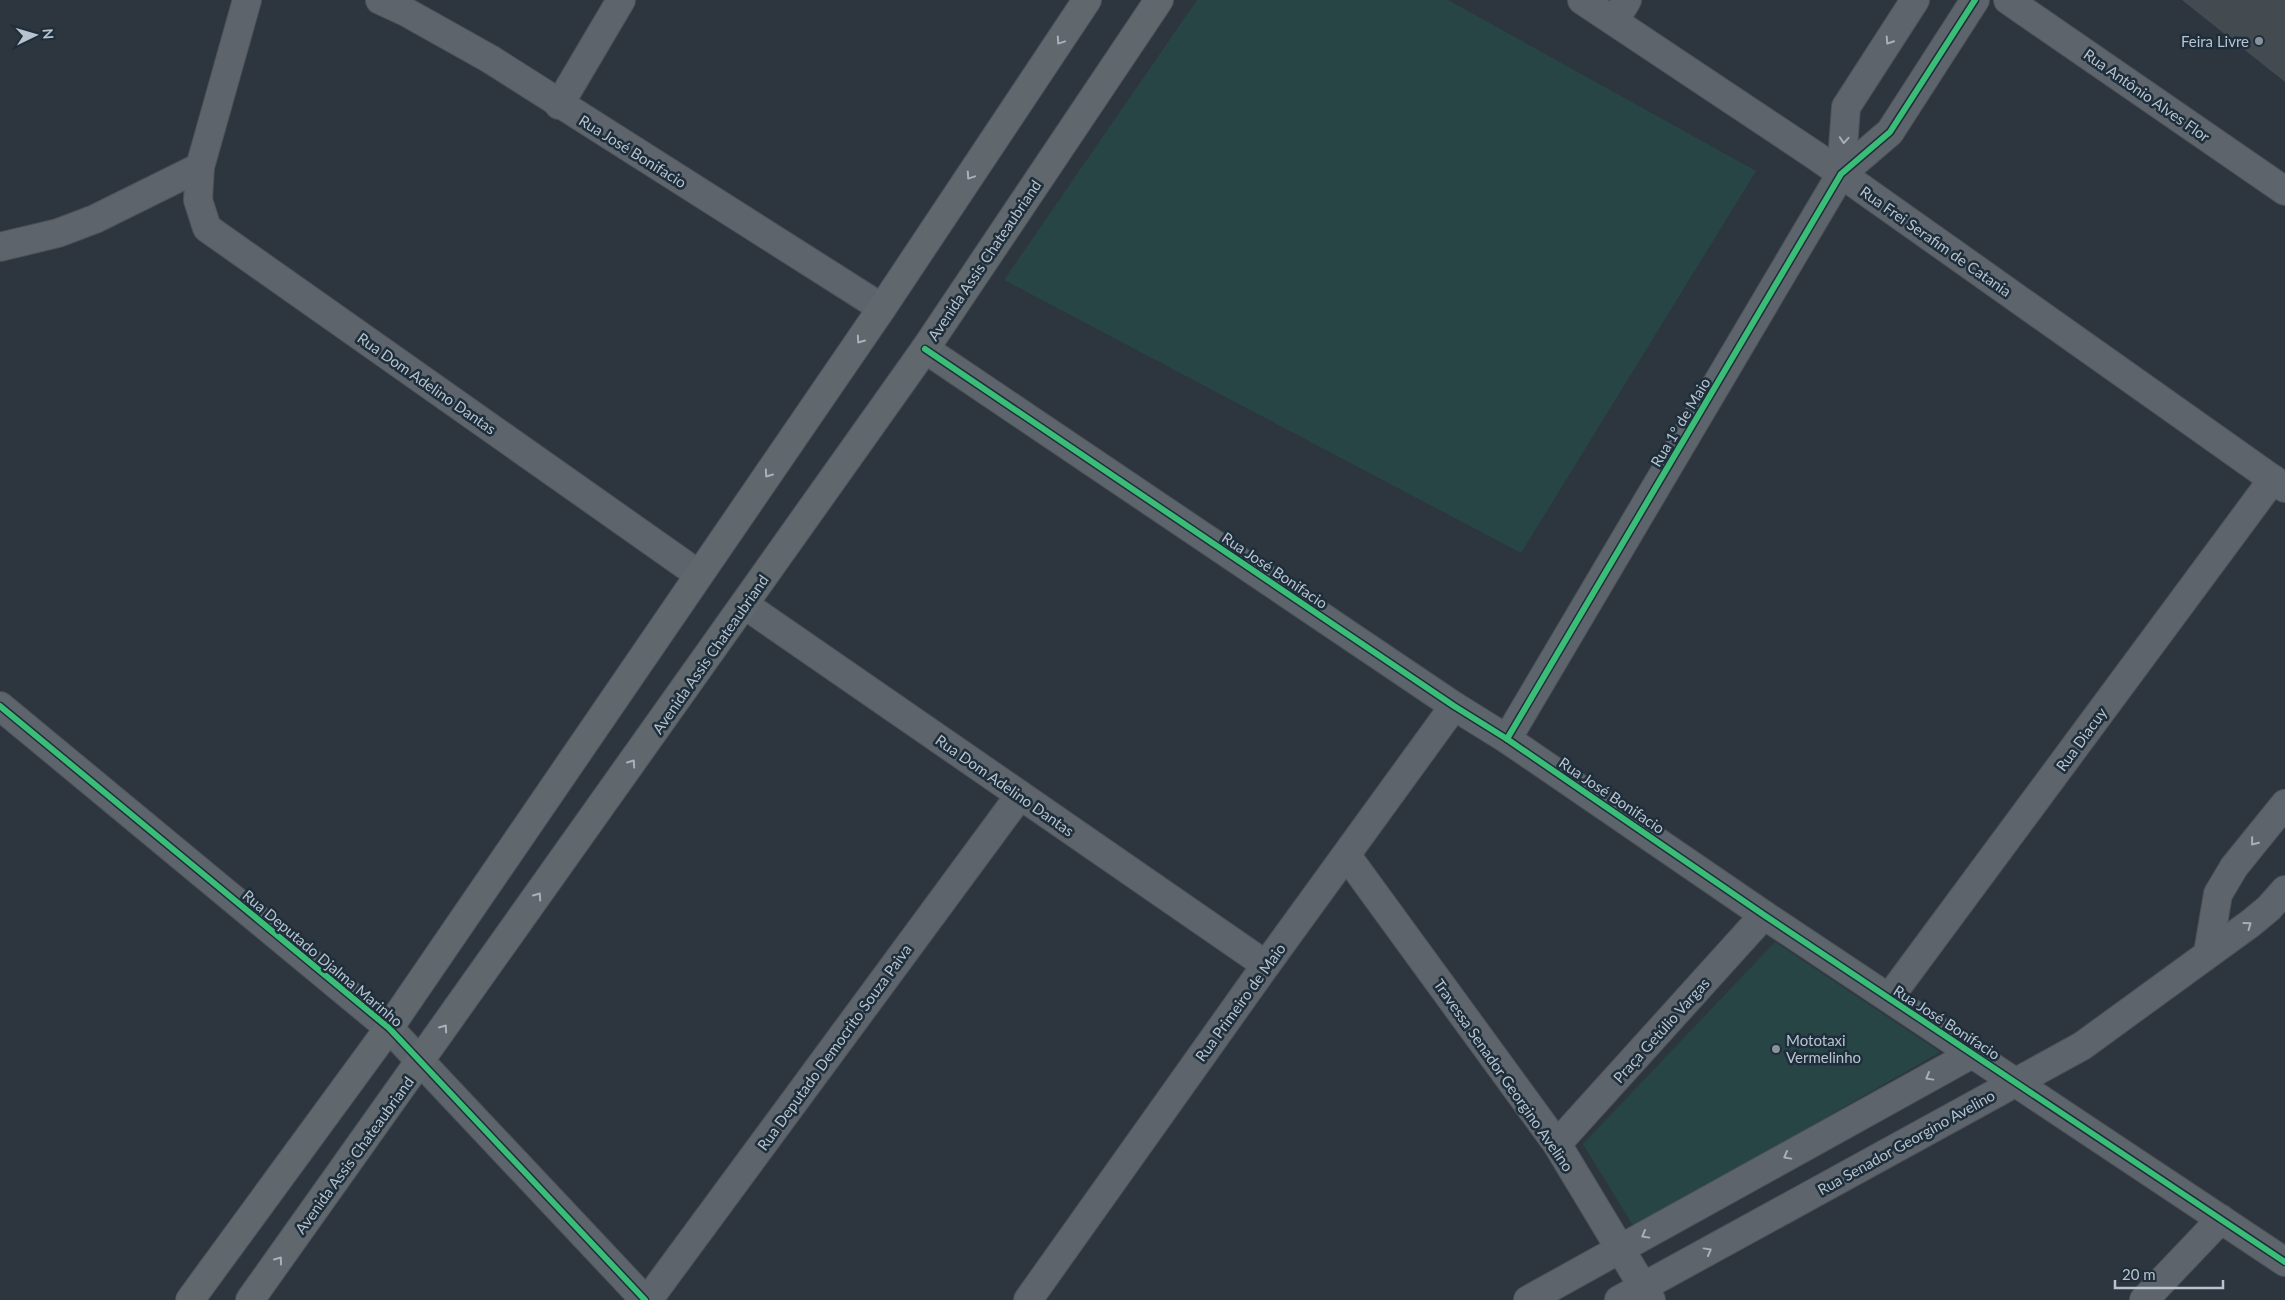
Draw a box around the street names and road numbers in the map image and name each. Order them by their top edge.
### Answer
street label: Rua Antônio Alves Flor [2081,45,2214,146]
street label: Rua José Bonifacio [576,111,690,191]
street label: Avenida Assis Chateaubriand [923,176,1045,344]
street label: Rua Frei Serafim de Catania [1857,182,2015,300]
street label: Rua Dom Adelino Dantas [354,328,500,438]
street label: Rua 1º de Maio [1646,374,1714,470]
street label: Rua José Bonifacio [1219,528,1331,612]
street label: Avenida Assis Chateaubriand [648,571,772,737]
street label: Rua Diacuy [2052,703,2110,774]
street label: Rua Dom Adelino Dantas [932,730,1078,840]
street label: Rua José Bonifacio [1556,753,1668,837]
street label: Rua Deputado Djalma Marinho [239,886,407,1030]
street label: Rua Primeiro de Maio [1191,939,1289,1065]
street label: Rua Deputado Democrito Souza Paiva [753,941,915,1153]
street label: Praça Getúlio Vargas [1609,974,1713,1086]
street label: Travessa Senador Georgino Avelino [1431,975,1577,1175]
street label: Rua José Bonifacio [1890,981,2004,1063]
street label: Avenida Assis Chateaubriand [291,1073,417,1237]
street label: Rua Senador Georgino Avelino [1814,1086,1998,1198]

